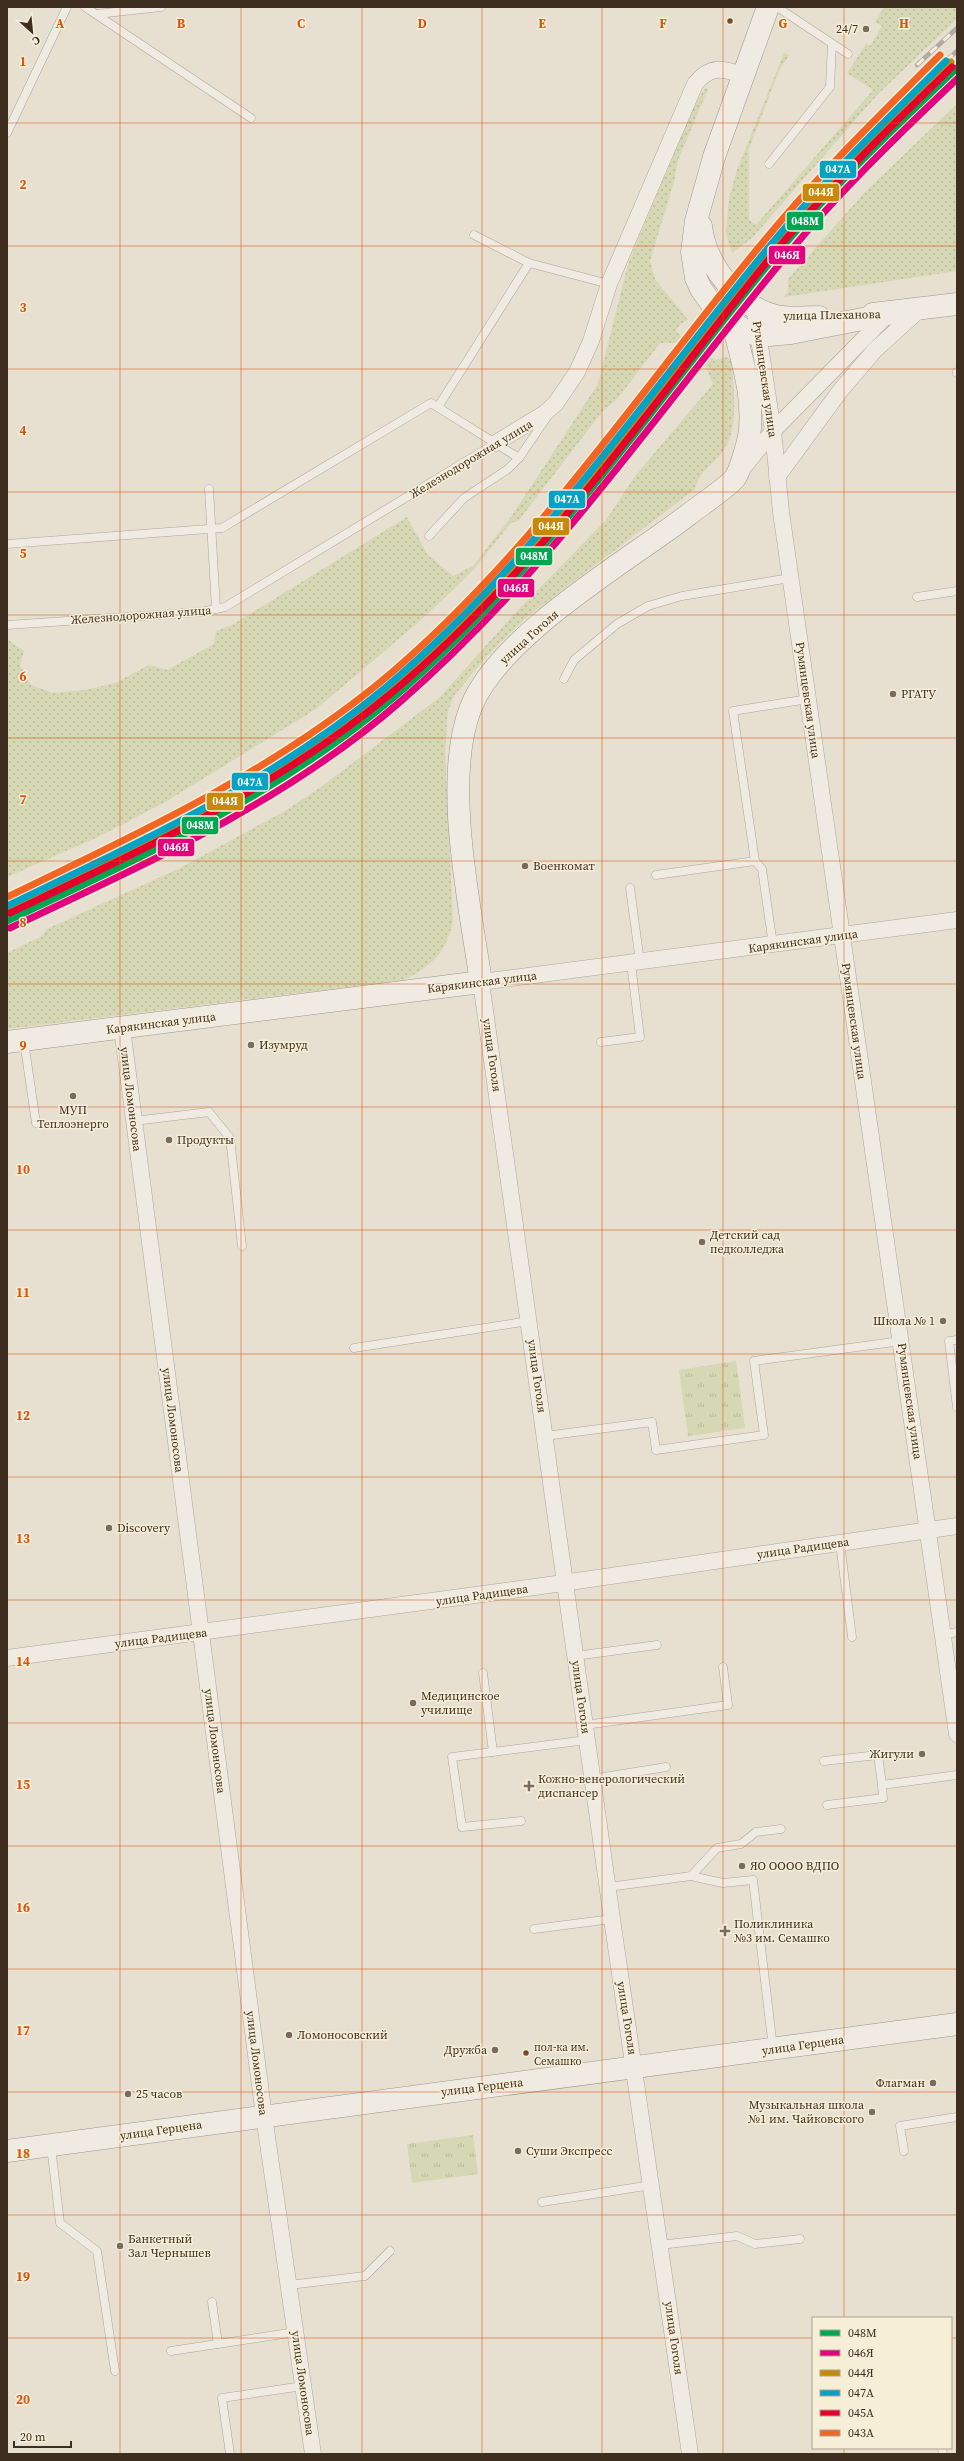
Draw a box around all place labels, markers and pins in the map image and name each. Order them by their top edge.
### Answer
unlabelled marker [725,16,735,26]
place label: 24/7 [836,21,858,37]
marker: 24/7 [861,24,871,34]
place label: РГАТУ [901,686,936,702]
marker: РГАТУ [888,689,898,699]
place label: Военкомат [533,858,596,874]
marker: Военкомат [520,861,530,871]
place label: Изумруд [259,1037,308,1053]
marker: Изумруд [246,1040,256,1050]
marker: МУП Теплоэнерго [68,1091,78,1101]
place label: МУП Теплоэнерго [37,1102,109,1132]
place label: Продукты [177,1132,234,1148]
marker: Продукты [164,1135,174,1145]
place label: Детский сад педколледжа [710,1227,785,1257]
marker: Детский сад педколледжа [697,1237,707,1247]
place label: Школа № 1 [873,1313,935,1329]
marker: Школа № 1 [938,1316,948,1326]
place label: Discovery [117,1520,171,1536]
marker: Discovery [104,1523,114,1533]
place label: Медицинское училище [421,1688,500,1718]
marker: Медицинское училище [408,1698,418,1708]
place label: Жигули [870,1746,914,1762]
marker: Жигули [917,1749,927,1759]
place label: Кожно-венерологический диспансер [538,1771,685,1801]
marker: Кожно-венерологический диспансер [523,1780,535,1792]
place label: ЯО ОООО ВДПО [750,1858,839,1874]
marker: ЯО ОООО ВДПО [737,1861,747,1871]
place label: Поликлиника №3 им. Семашко [734,1916,830,1946]
marker: Поликлиника №3 им. Семашко [719,1925,731,1937]
place label: Ломоносовский [297,2027,388,2043]
marker: Ломоносовский [284,2030,294,2040]
place label: пол-ка им. Семашко [534,2040,589,2069]
place label: Дружба [444,2042,488,2058]
marker: Дружба [490,2045,500,2055]
marker: пол-ка им. Семашко [521,2048,531,2058]
place label: Флагман [876,2075,925,2091]
marker: Флагман [928,2078,938,2088]
place label: 25 часов [136,2086,182,2102]
marker: 25 часов [123,2089,133,2099]
place label: Музыкальная школа №1 им. Чайковского [748,2097,865,2127]
marker: Музыкальная школа №1 им. Чайковского [867,2107,877,2117]
place label: Суши Экспресс [526,2143,612,2159]
marker: Суши Экспресс [513,2146,523,2156]
place label: Банкетный Зал Чернышев [128,2231,211,2261]
marker: Банкетный Зал Чернышев [115,2241,125,2251]

